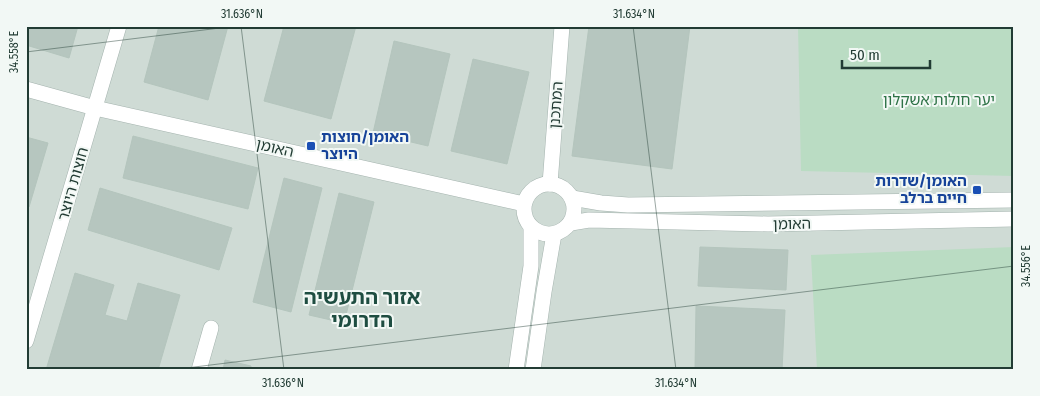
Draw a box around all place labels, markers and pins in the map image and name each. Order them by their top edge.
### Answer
place label: האומן/חוצות היוצר [321,128,409,163]
marker: האומן/חוצות היוצר [305,140,317,152]
place label: האומן/שדרות חיים ברלב [875,172,967,207]
marker: האומן/שדרות חיים ברלב [971,184,983,196]

